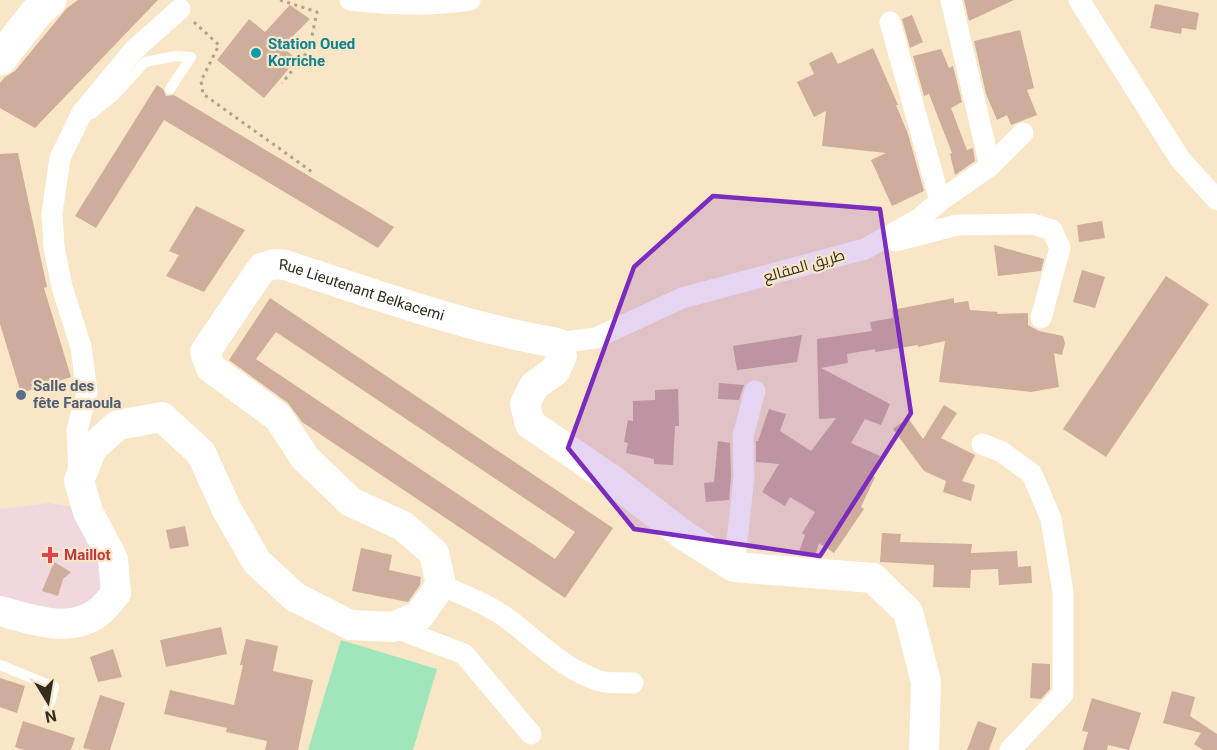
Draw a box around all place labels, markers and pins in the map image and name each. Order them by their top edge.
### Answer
place label: Station Oued Korriche [268,35,355,70]
marker: Station Oued Korriche [249,46,263,60]
place label: Salle des fête Faraoula [33,377,121,412]
marker: Salle des fête Faraoula [14,388,28,402]
marker: Maillot [41,546,59,564]
place label: Maillot [64,546,111,564]

